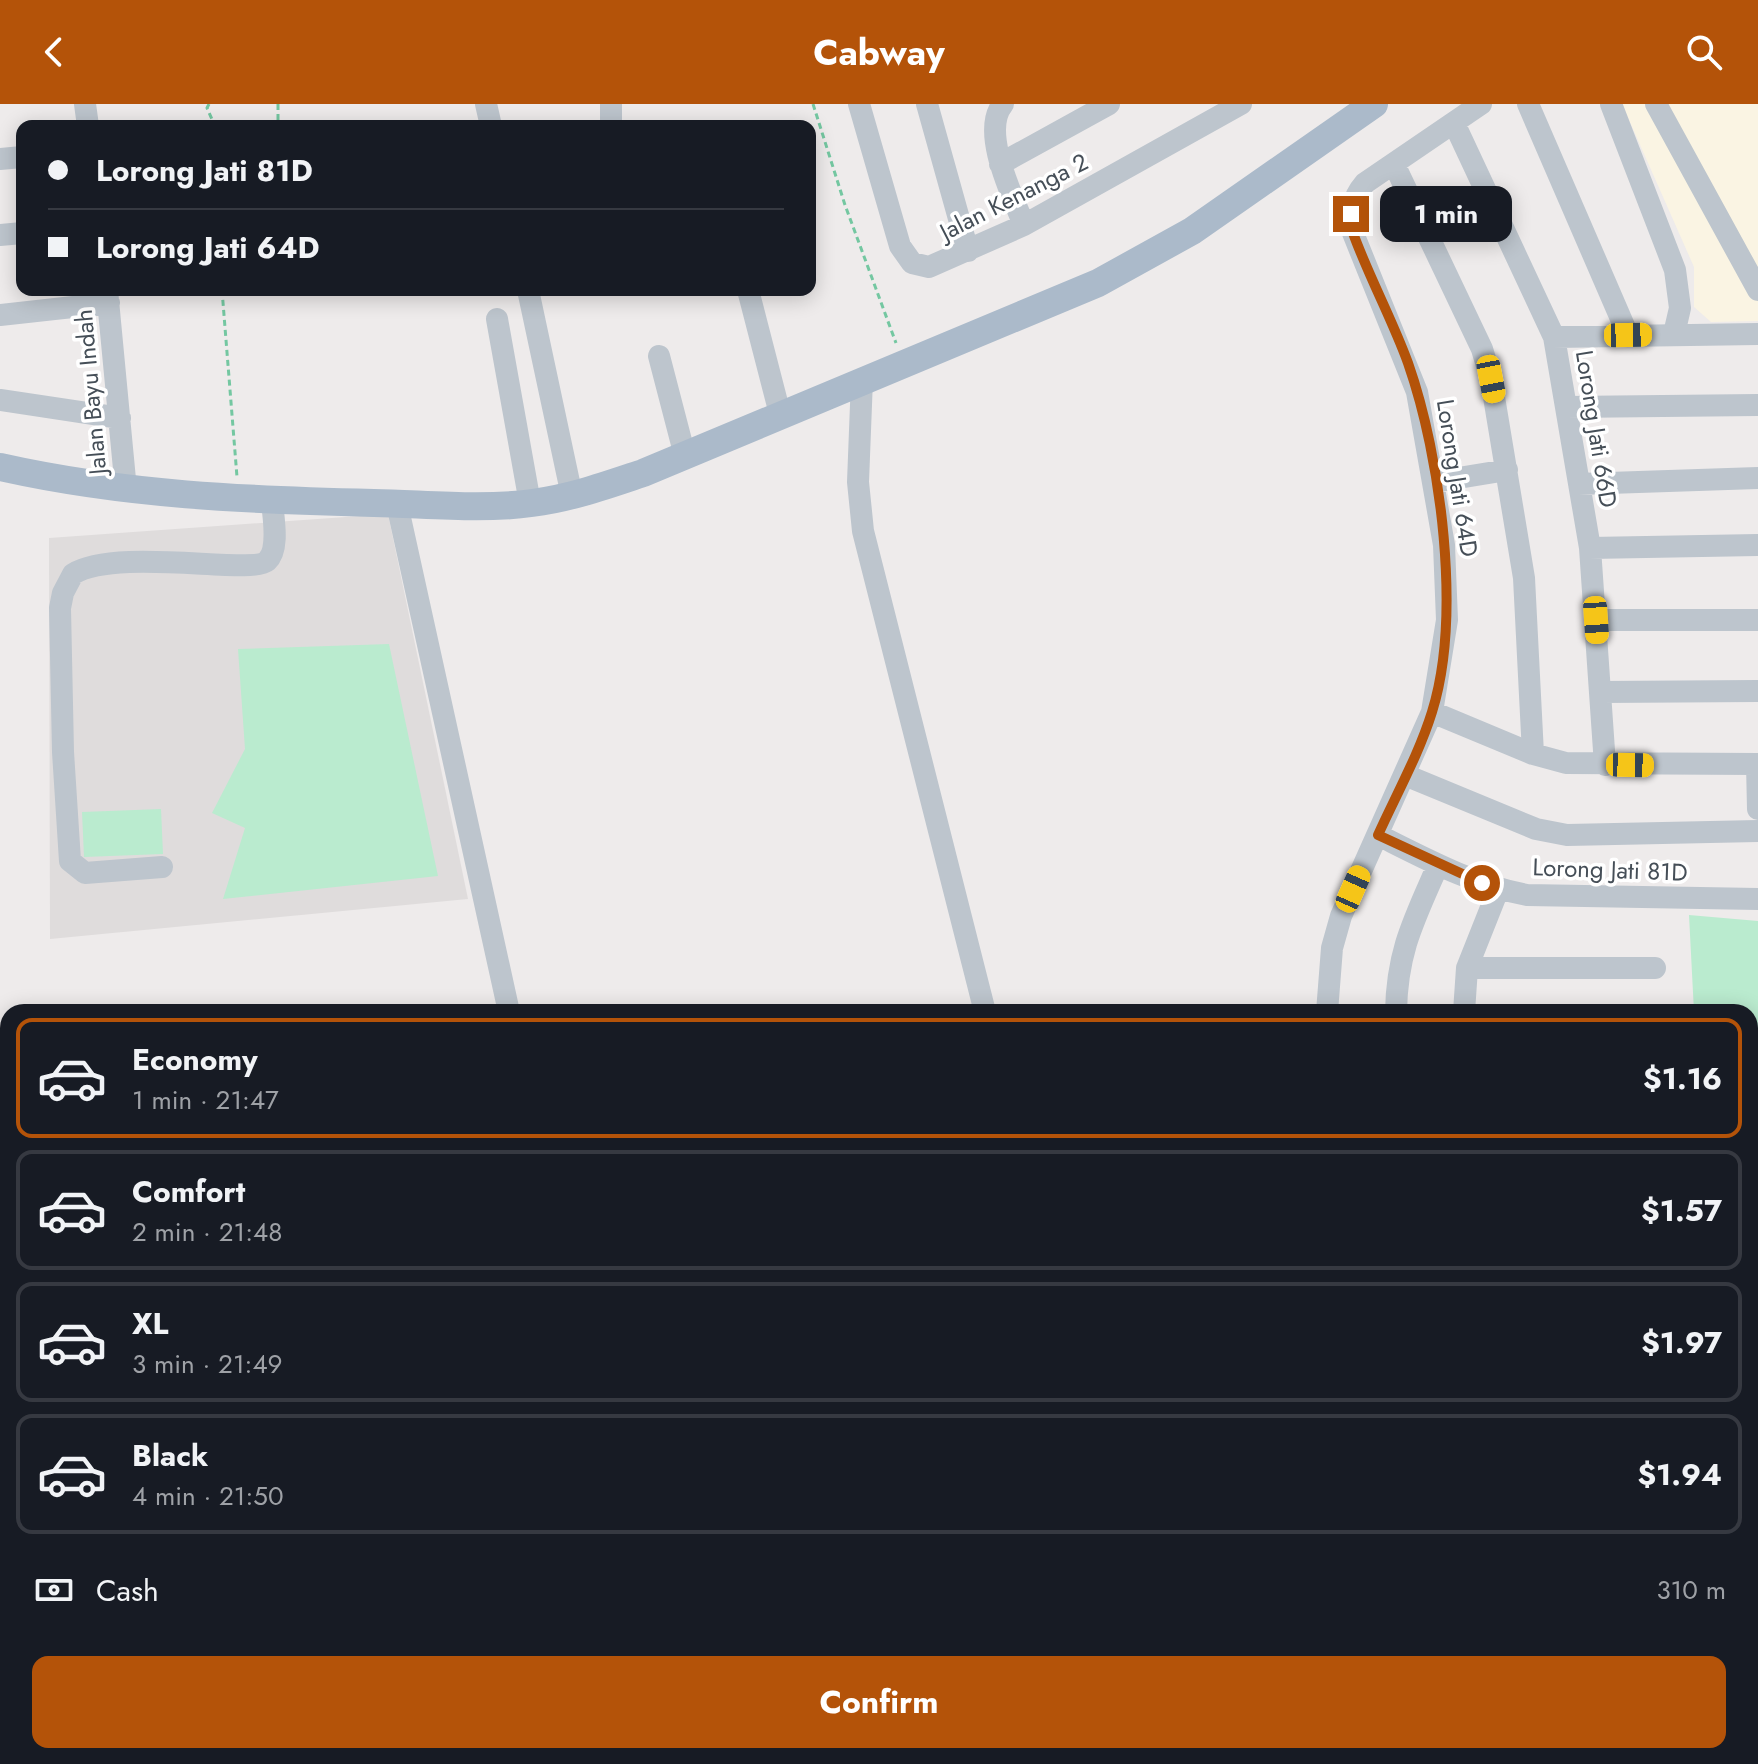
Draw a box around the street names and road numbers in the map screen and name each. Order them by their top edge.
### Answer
street label: Jalan Kenanga 2 [931,144,1094,250]
street label: Jalan Bayu Indah [66,308,115,479]
street label: Lorong Jati 66D [1567,348,1626,510]
street label: Lorong Jati 64D [1428,397,1487,559]
street label: Lorong Jati 81D [1532,849,1688,890]

